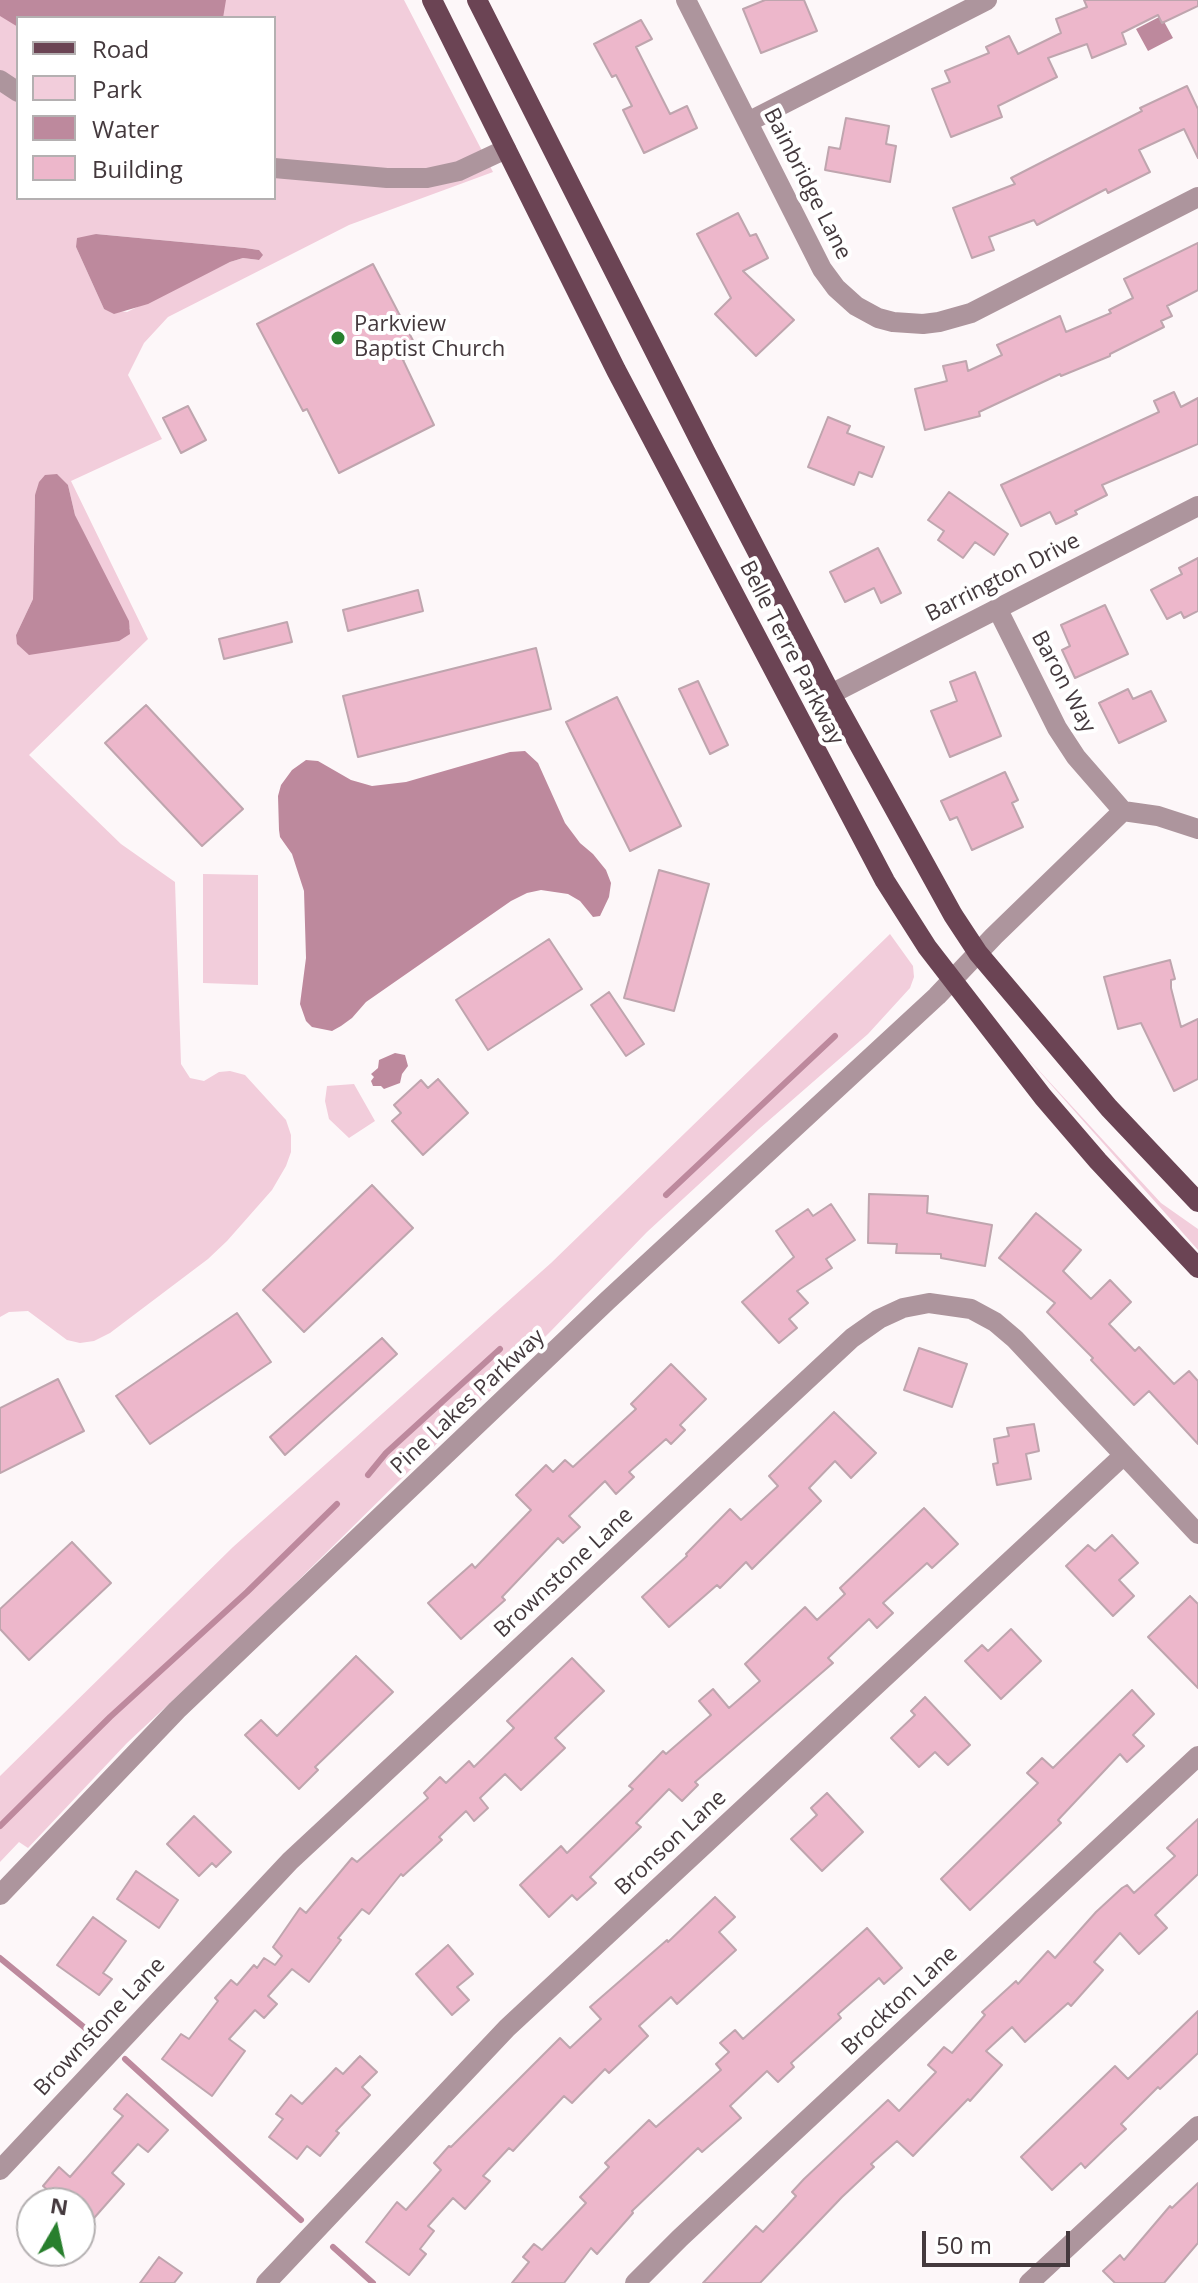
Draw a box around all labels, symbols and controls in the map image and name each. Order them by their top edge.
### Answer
legend [16,16,276,200]
text: Road [92,32,149,65]
text: Park [92,72,142,105]
street label: Bainbridge Lane [757,104,857,264]
text: Water [92,112,159,145]
text: Building [92,152,183,185]
place label: Parkview Baptist Church [354,312,505,364]
marker: Parkview Baptist Church [329,329,347,347]
street label: Barrington Drive [921,528,1085,628]
street label: Belle Terre Parkway [733,557,849,749]
street label: Baron Way [1025,627,1101,737]
street label: Pine Lakes Parkway [386,1324,550,1480]
street label: Brownstone Lane [489,1502,639,1644]
street label: Bronson Lane [610,1785,732,1901]
street label: Brockton Lane [837,1941,963,2061]
street label: Brownstone Lane [29,1952,171,2102]
north arrow [16,2187,96,2267]
text: N [48,2189,71,2221]
scale bar [926,2215,1074,2265]
text: 50 m [936,2228,992,2261]

